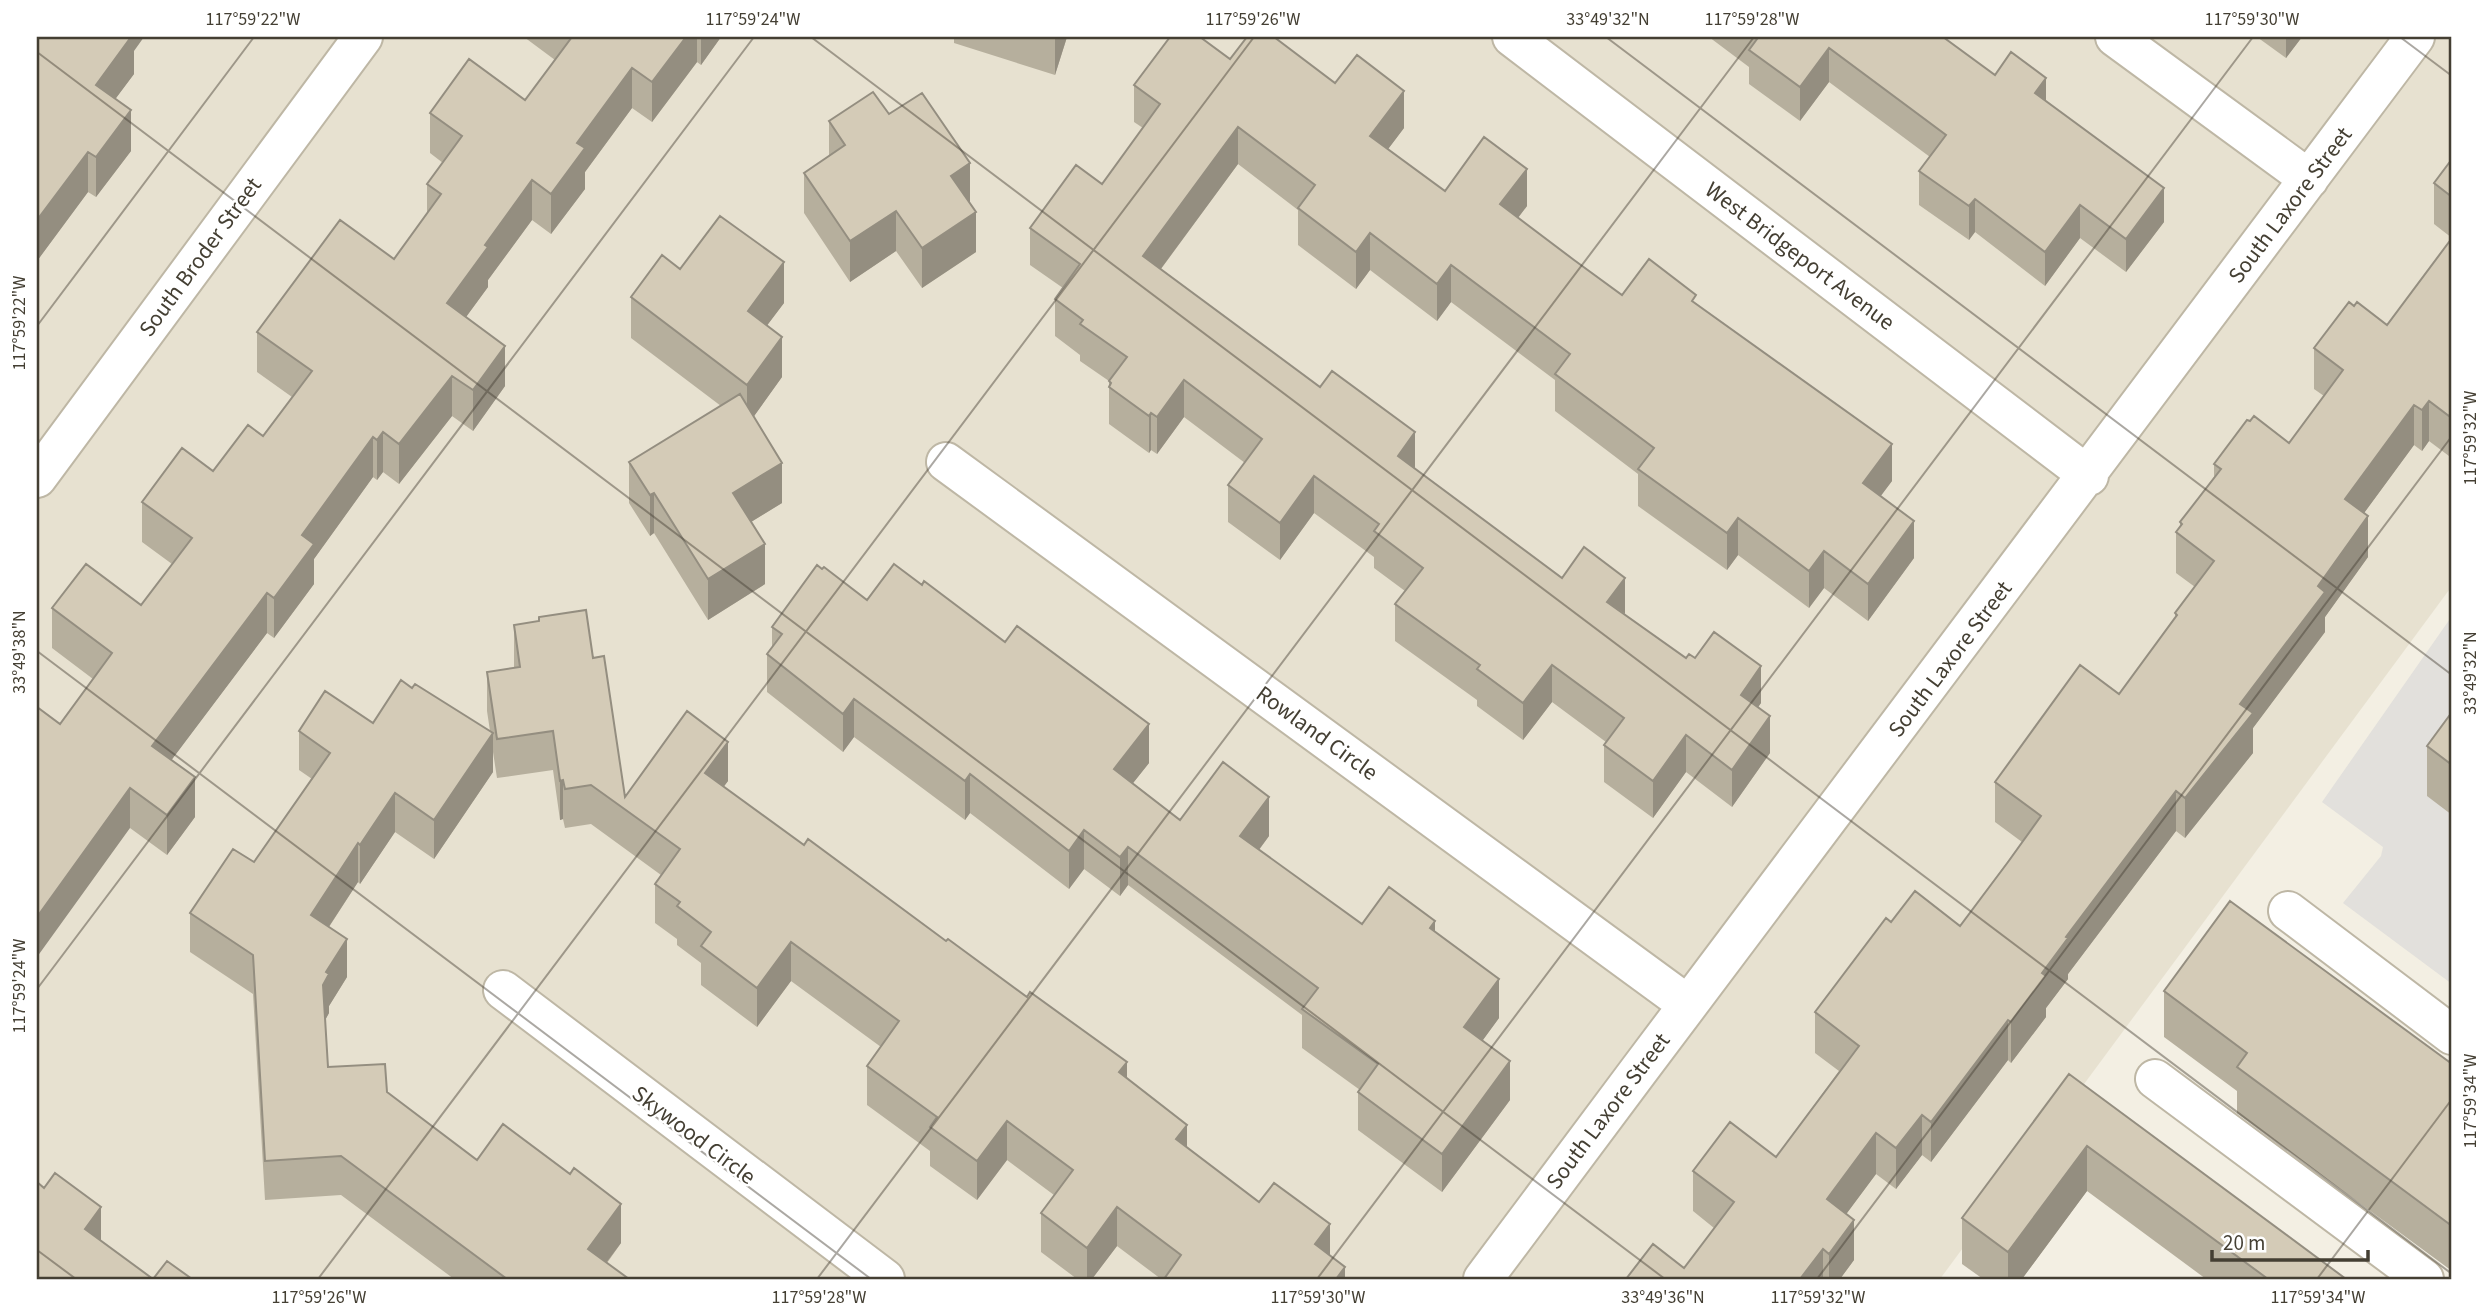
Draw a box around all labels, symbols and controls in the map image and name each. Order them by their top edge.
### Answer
text: 117°59'22"W [206,7,300,32]
text: 117°59'24"W [706,7,800,32]
text: 117°59'26"W [1206,7,1300,32]
text: 33°49'32"N [1566,7,1650,32]
text: 117°59'28"W [1705,7,1799,32]
text: 117°59'30"W [2205,7,2299,32]
street label: South Laxore Street [2220,120,2360,290]
street label: South Broder Street [131,170,269,344]
street label: West Bridgeport Avenue [1698,174,1902,338]
text: 117°59'22"W [7,276,32,370]
text: 117°59'32"W [2458,391,2483,485]
street label: South Laxore Street [1880,574,2020,744]
text: 33°49'38"N [7,610,32,694]
text: 33°49'32"N [2458,631,2483,715]
street label: Rowland Circle [1249,677,1385,789]
text: 117°59'24"W [7,939,32,1033]
street label: South Laxore Street [1538,1026,1678,1196]
text: 117°59'34"W [2458,1054,2483,1148]
street label: Skywood Circle [625,1077,763,1193]
scale bar [2212,1218,2368,1262]
text: 20 m [2223,1228,2265,1258]
text: 117°59'26"W [272,1285,366,1310]
text: 117°59'28"W [772,1285,866,1310]
text: 117°59'30"W [1271,1285,1365,1310]
text: 33°49'36"N [1621,1285,1705,1310]
text: 117°59'32"W [1771,1285,1865,1310]
text: 117°59'34"W [2271,1285,2365,1310]

